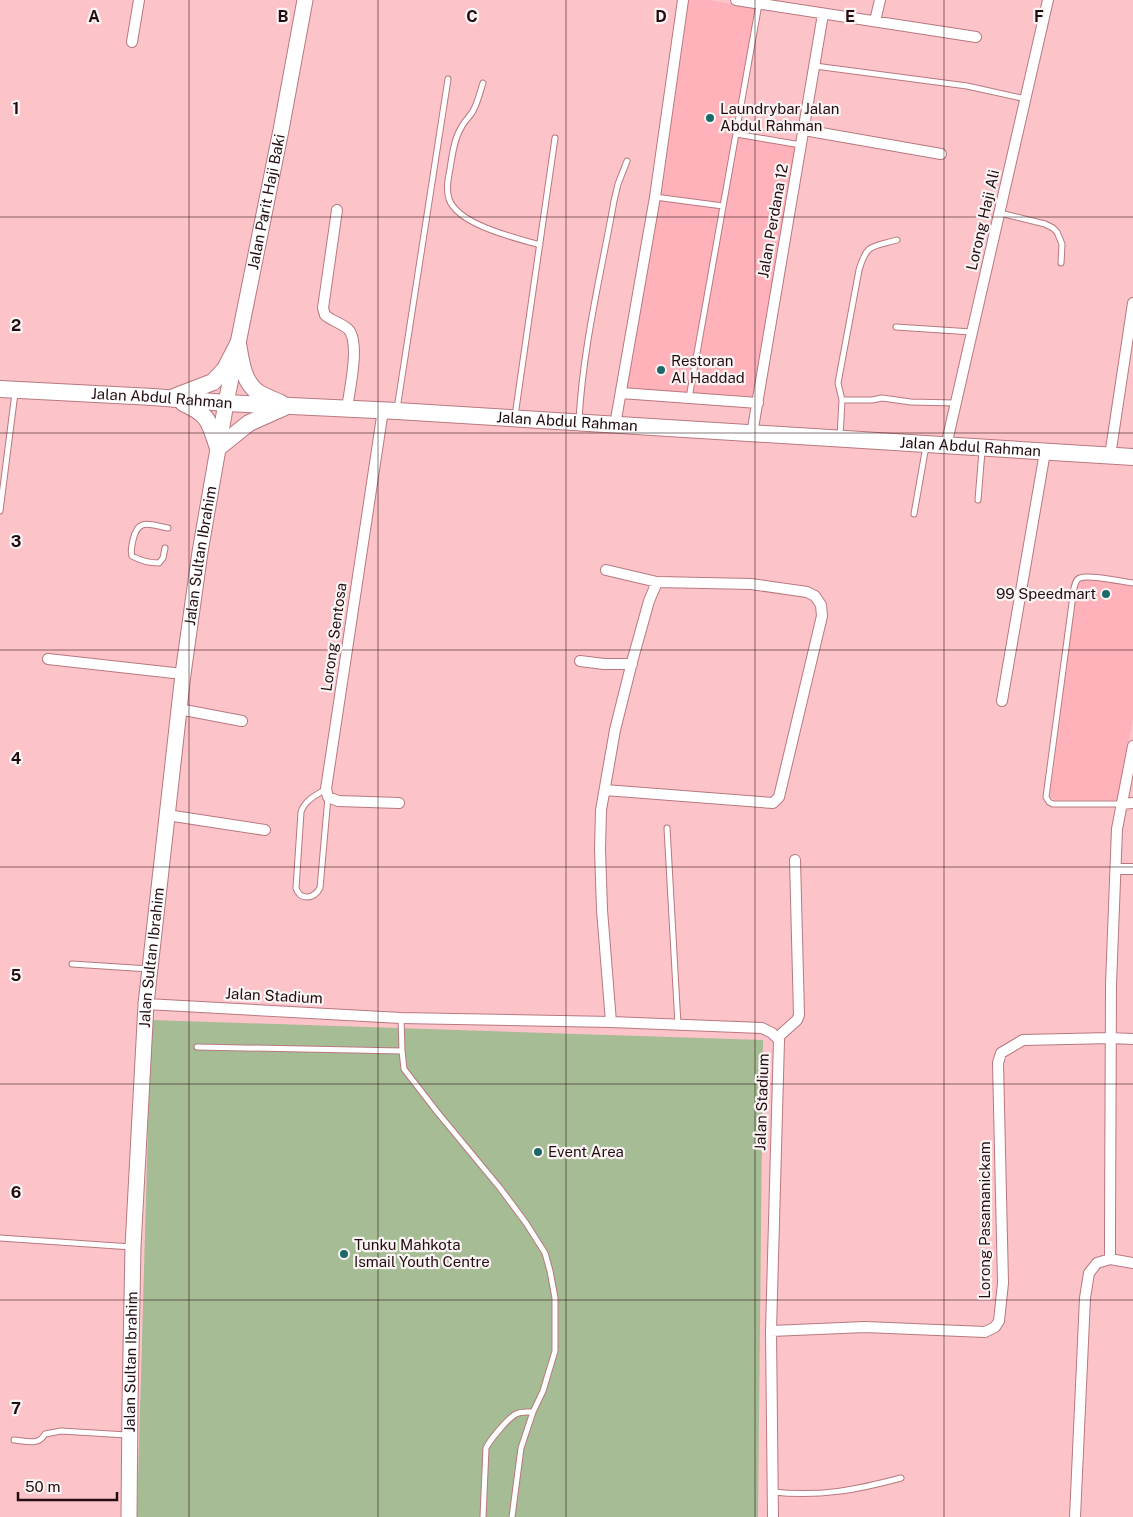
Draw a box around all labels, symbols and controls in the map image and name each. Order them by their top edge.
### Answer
text: A [88,7,100,26]
text: B [278,7,289,26]
text: C [466,7,478,26]
text: D [655,7,667,26]
text: E [845,7,855,26]
text: F [1034,7,1044,26]
text: 1 [13,99,19,118]
place label: Laundrybar Jalan Abdul Rahman [720,100,840,134]
marker: Laundrybar Jalan Abdul Rahman [704,112,716,124]
street label: Jalan Parit Haji Baki [244,133,288,271]
street label: Jalan Perdana 12 [754,162,791,279]
street label: Lorong Haji Ali [963,168,1002,272]
text: 2 [11,316,21,335]
place label: Restoran Al Haddad [671,352,745,386]
marker: Restoran Al Haddad [655,364,667,376]
street label: Jalan Abdul Rahman [91,385,233,411]
street label: Jalan Abdul Rahman [496,408,638,434]
street label: Jalan Abdul Rahman [899,433,1041,459]
street label: Jalan Sultan Ibrahim [181,485,219,627]
text: 3 [11,532,21,551]
street label: Lorong Sentosa [317,581,350,692]
place label: 99 Speedmart [996,585,1096,602]
marker: 99 Speedmart [1100,588,1112,600]
text: 4 [11,749,22,768]
street label: Jalan Sultan Ibrahim [136,887,167,1028]
text: 5 [11,966,22,985]
street label: Jalan Stadium [225,984,323,1007]
street label: Jalan Stadium [751,1053,772,1151]
street label: Lorong Pasamanickam [976,1141,993,1299]
place label: Event Area [548,1143,624,1160]
marker: Event Area [532,1146,544,1158]
text: 6 [11,1183,21,1202]
place label: Tunku Mahkota Ismail Youth Centre [354,1236,490,1270]
marker: Tunku Mahkota Ismail Youth Centre [338,1248,350,1260]
street label: Jalan Sultan Ibrahim [121,1291,140,1433]
text: 7 [11,1399,21,1418]
scale bar [18,1470,116,1502]
text: 50 m [25,1478,60,1495]

